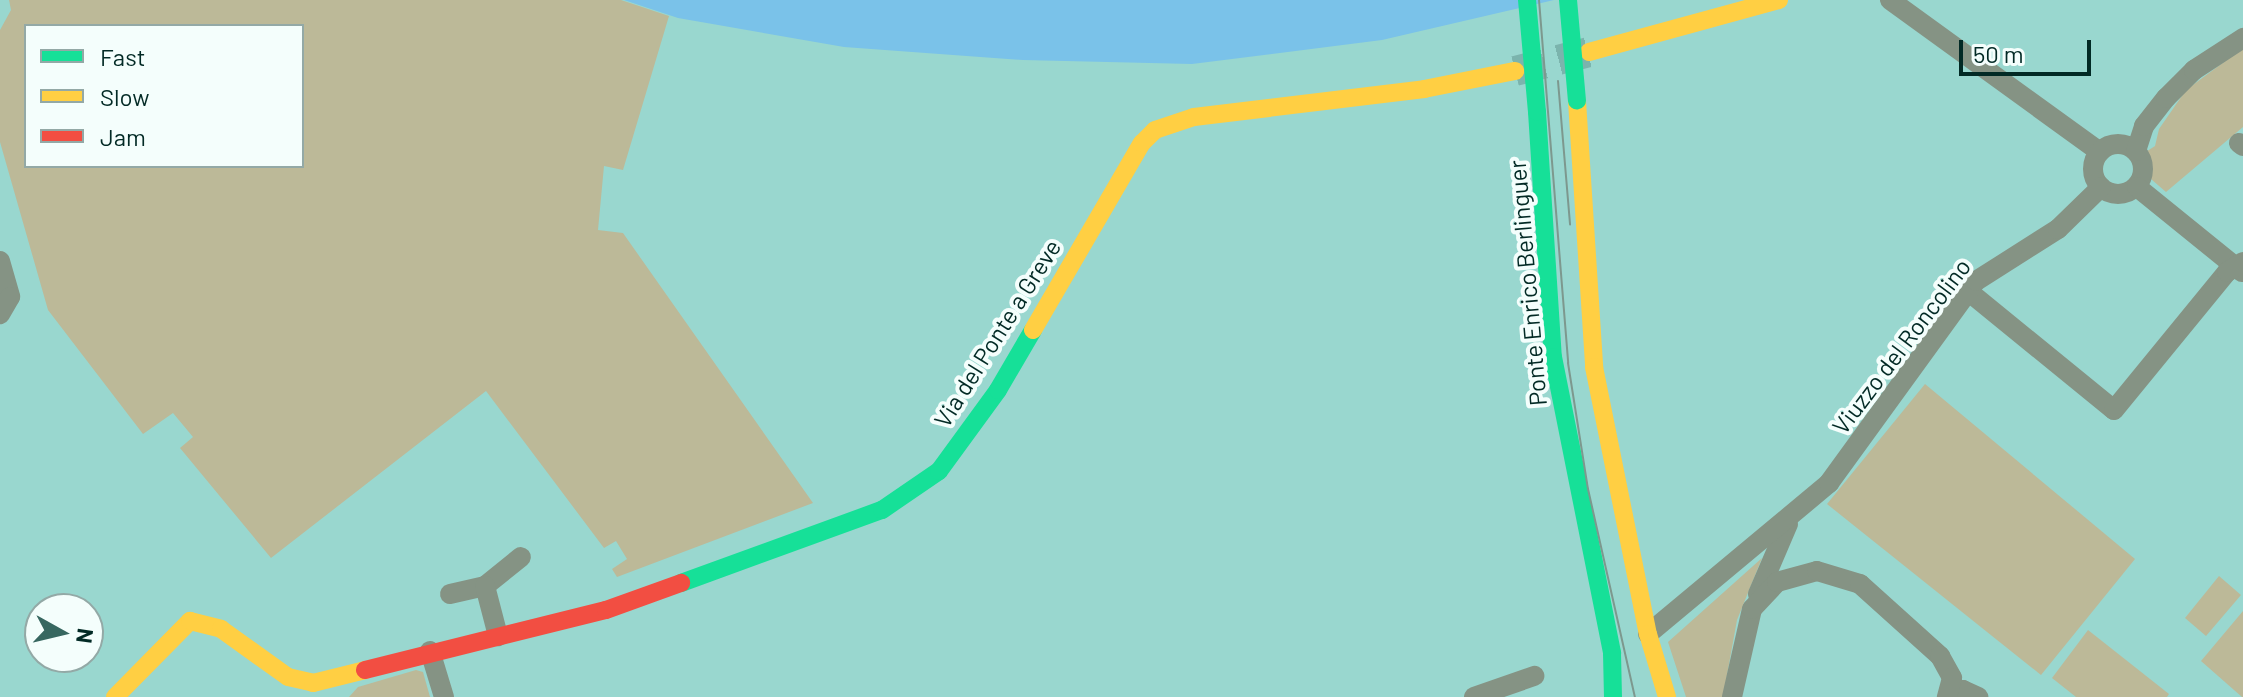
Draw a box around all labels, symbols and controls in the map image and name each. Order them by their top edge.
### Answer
legend [24,24,304,168]
scale bar [1963,24,2095,74]
text: 50 m [1973,39,2024,68]
text: Fast [100,42,145,71]
text: Slow [100,82,149,111]
text: Jam [100,122,146,151]
street label: Ponte Enrico Berlinguer [1502,159,1552,407]
street label: Via del Ponte a Greve [928,234,1066,432]
street label: Viuzzo del Roncolino [1826,253,1976,439]
north arrow [24,593,104,673]
text: N [72,627,100,645]

